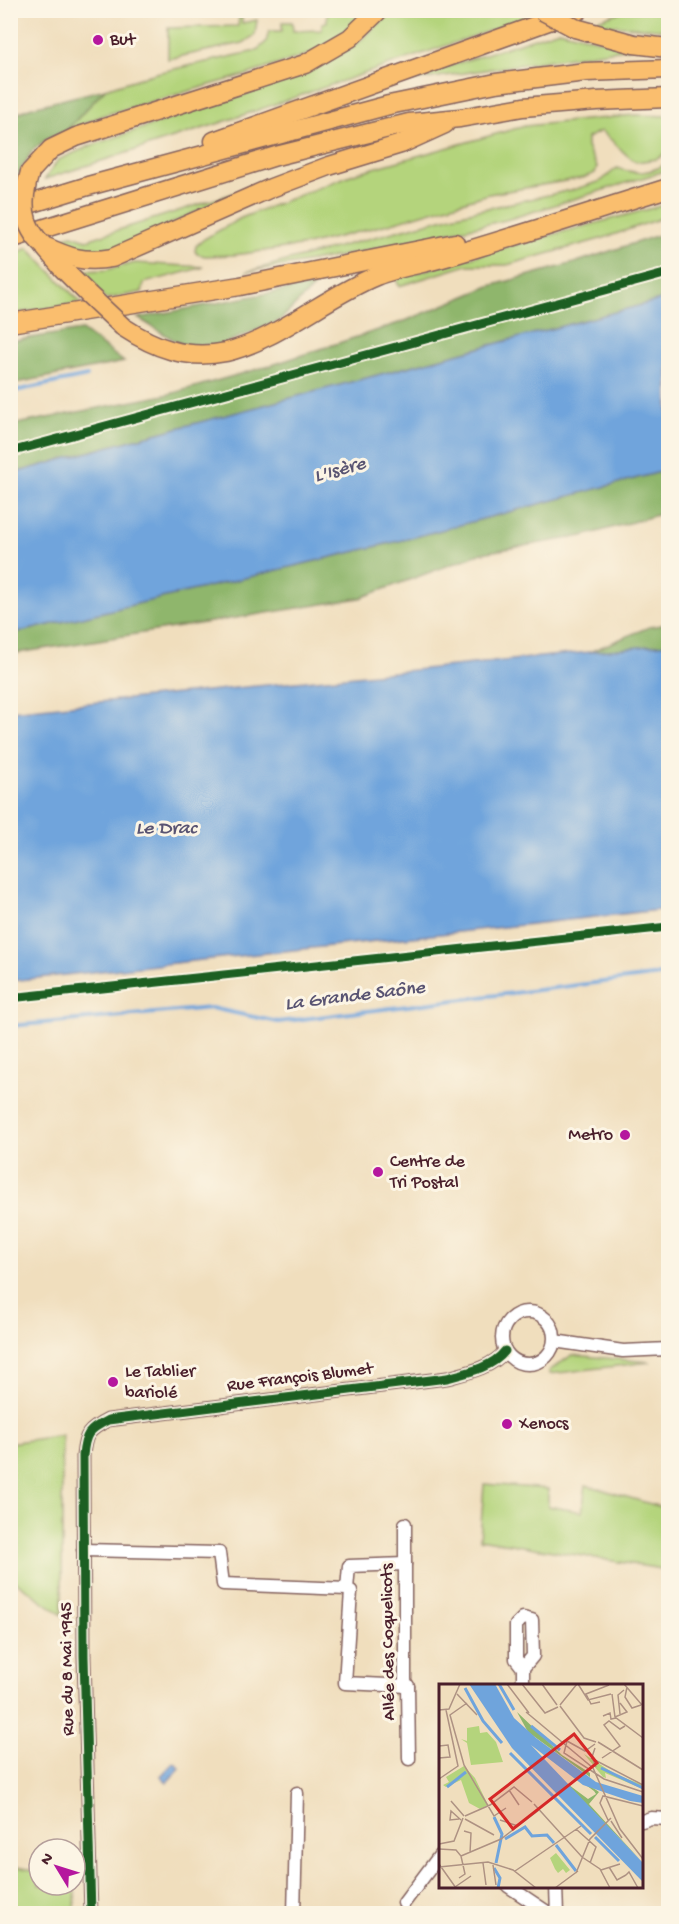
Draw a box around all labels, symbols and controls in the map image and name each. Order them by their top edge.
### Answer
place label: But [109,30,137,51]
marker: But [91,33,105,47]
water label: L'Isère [312,453,369,489]
water label: Le Drac [136,818,198,841]
water label: La Grande Saône [284,977,427,1017]
place label: Metro [568,1125,613,1146]
marker: Metro [618,1128,632,1142]
place label: Centre de Tri Postal [389,1152,465,1194]
marker: Centre de Tri Postal [371,1165,385,1179]
street label: Rue François Blumet [226,1358,376,1397]
place label: Le Tablier bariolé [125,1362,197,1404]
marker: Le Tablier bariolé [106,1375,120,1389]
place label: Xenocs [518,1414,570,1435]
marker: Xenocs [500,1417,514,1431]
street label: Allée des Coquelicots [377,1562,401,1721]
street label: Rue du 8 Mai 1945 [56,1602,80,1736]
inset map [439,1684,643,1888]
north arrow [27,1837,87,1897]
text: N [37,1850,59,1870]

